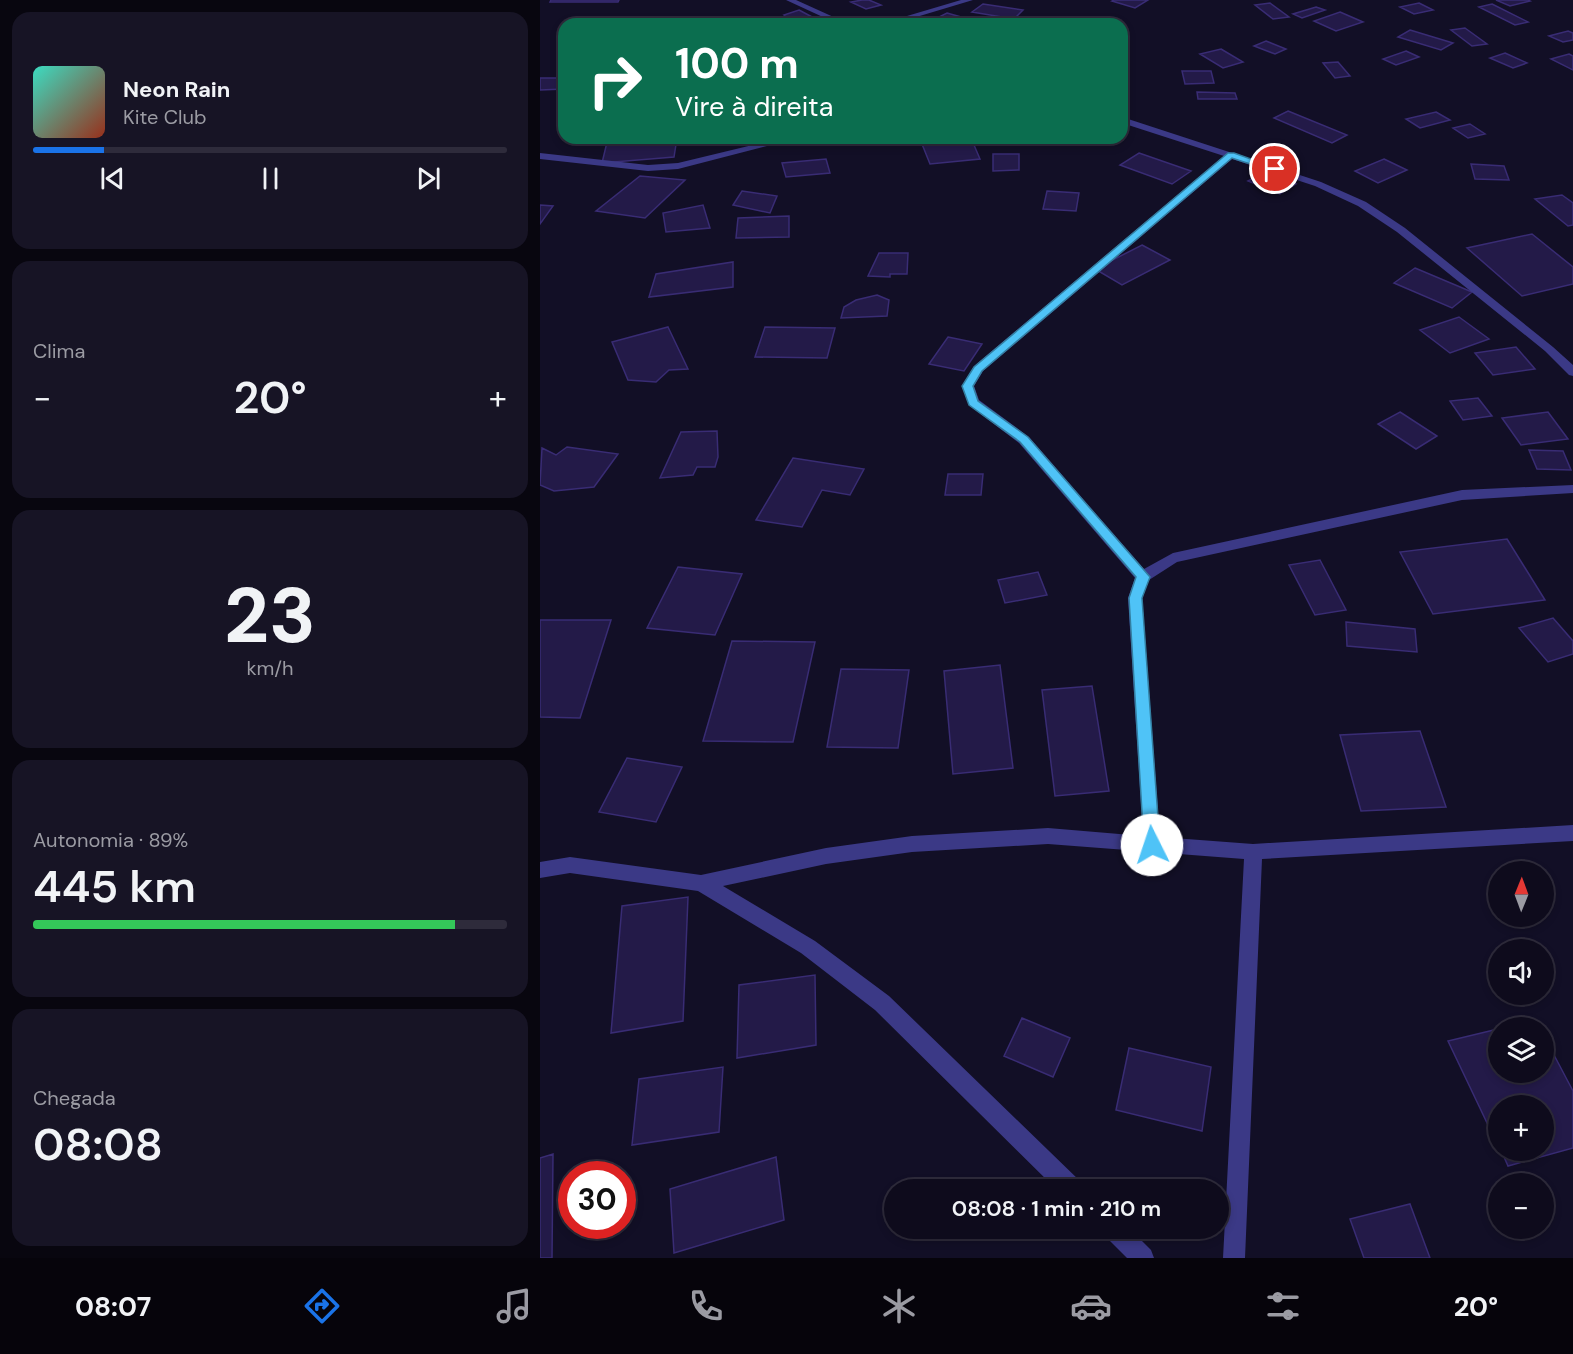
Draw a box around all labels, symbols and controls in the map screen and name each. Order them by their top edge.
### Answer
text: 100 m [675,36,799,91]
icon: right [576,42,654,120]
text: Neon Rain [123,75,230,104]
text: Vire à direita [675,89,833,124]
text: Kite Club [123,104,207,130]
pin [1249,143,1300,194]
icon: arrive [1258,152,1291,185]
icon: previous [96,162,129,195]
icon: pause [254,162,287,195]
icon: next [412,162,445,195]
text: Clima [33,338,85,364]
text: 20° [233,368,307,427]
text: − [33,376,51,419]
text: + [489,376,507,419]
text: 23 [224,565,316,666]
text: km/h [246,655,294,681]
position arrow [1120,813,1184,877]
text: Autonomia · 89% [33,827,188,853]
text: 445 km [33,857,196,916]
north arrow [1488,861,1554,927]
map controls [1488,861,1554,1239]
button: sound [1488,939,1554,1005]
button: layers [1488,1017,1554,1083]
text: Chegada [33,1085,116,1111]
button: + [1488,1095,1554,1161]
text: 08:08 [33,1115,163,1174]
speed limit sign: 30 [558,1161,636,1239]
button: − [1488,1173,1554,1239]
text: 08:08 · 1 min · 210 m [952,1194,1161,1223]
icon: directions [301,1285,343,1327]
icon: music [493,1285,535,1327]
icon: phone [685,1285,727,1327]
icon: climate [878,1285,920,1327]
icon: car [1070,1285,1112,1327]
icon: filters [1262,1285,1304,1327]
text: 08:07 [75,1289,151,1324]
text: 20° [1454,1289,1498,1324]

